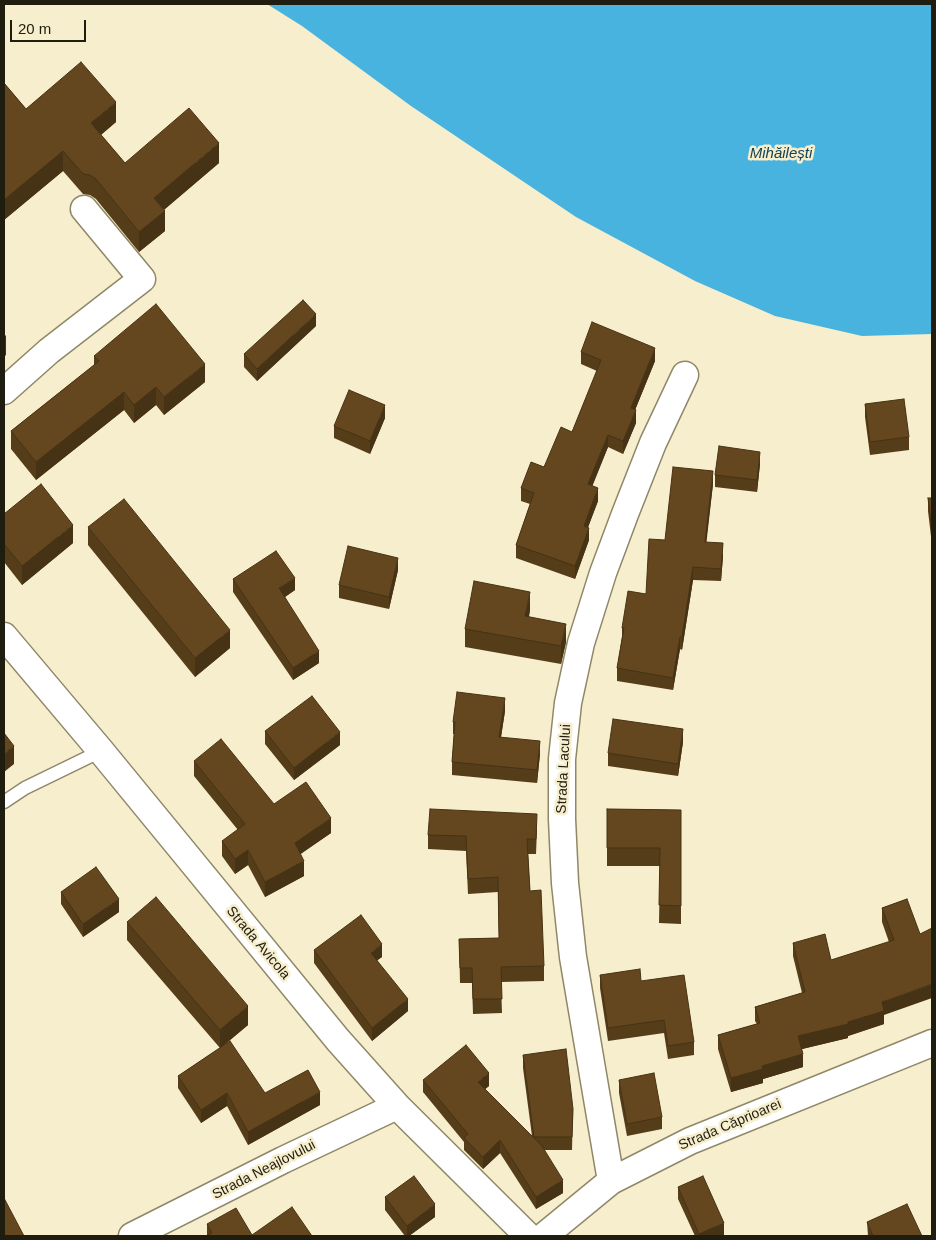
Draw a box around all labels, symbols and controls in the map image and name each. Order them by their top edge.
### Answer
scale bar [12,10,89,42]
text: 20 m [18,20,51,37]
water label: Mihăilești [750,145,812,163]
street label: Strada Lacului [553,724,575,814]
street label: Strada Avicola [223,903,293,983]
street label: Strada Căprioarei [676,1096,784,1154]
street label: Strada Neajlovului [210,1137,318,1203]

